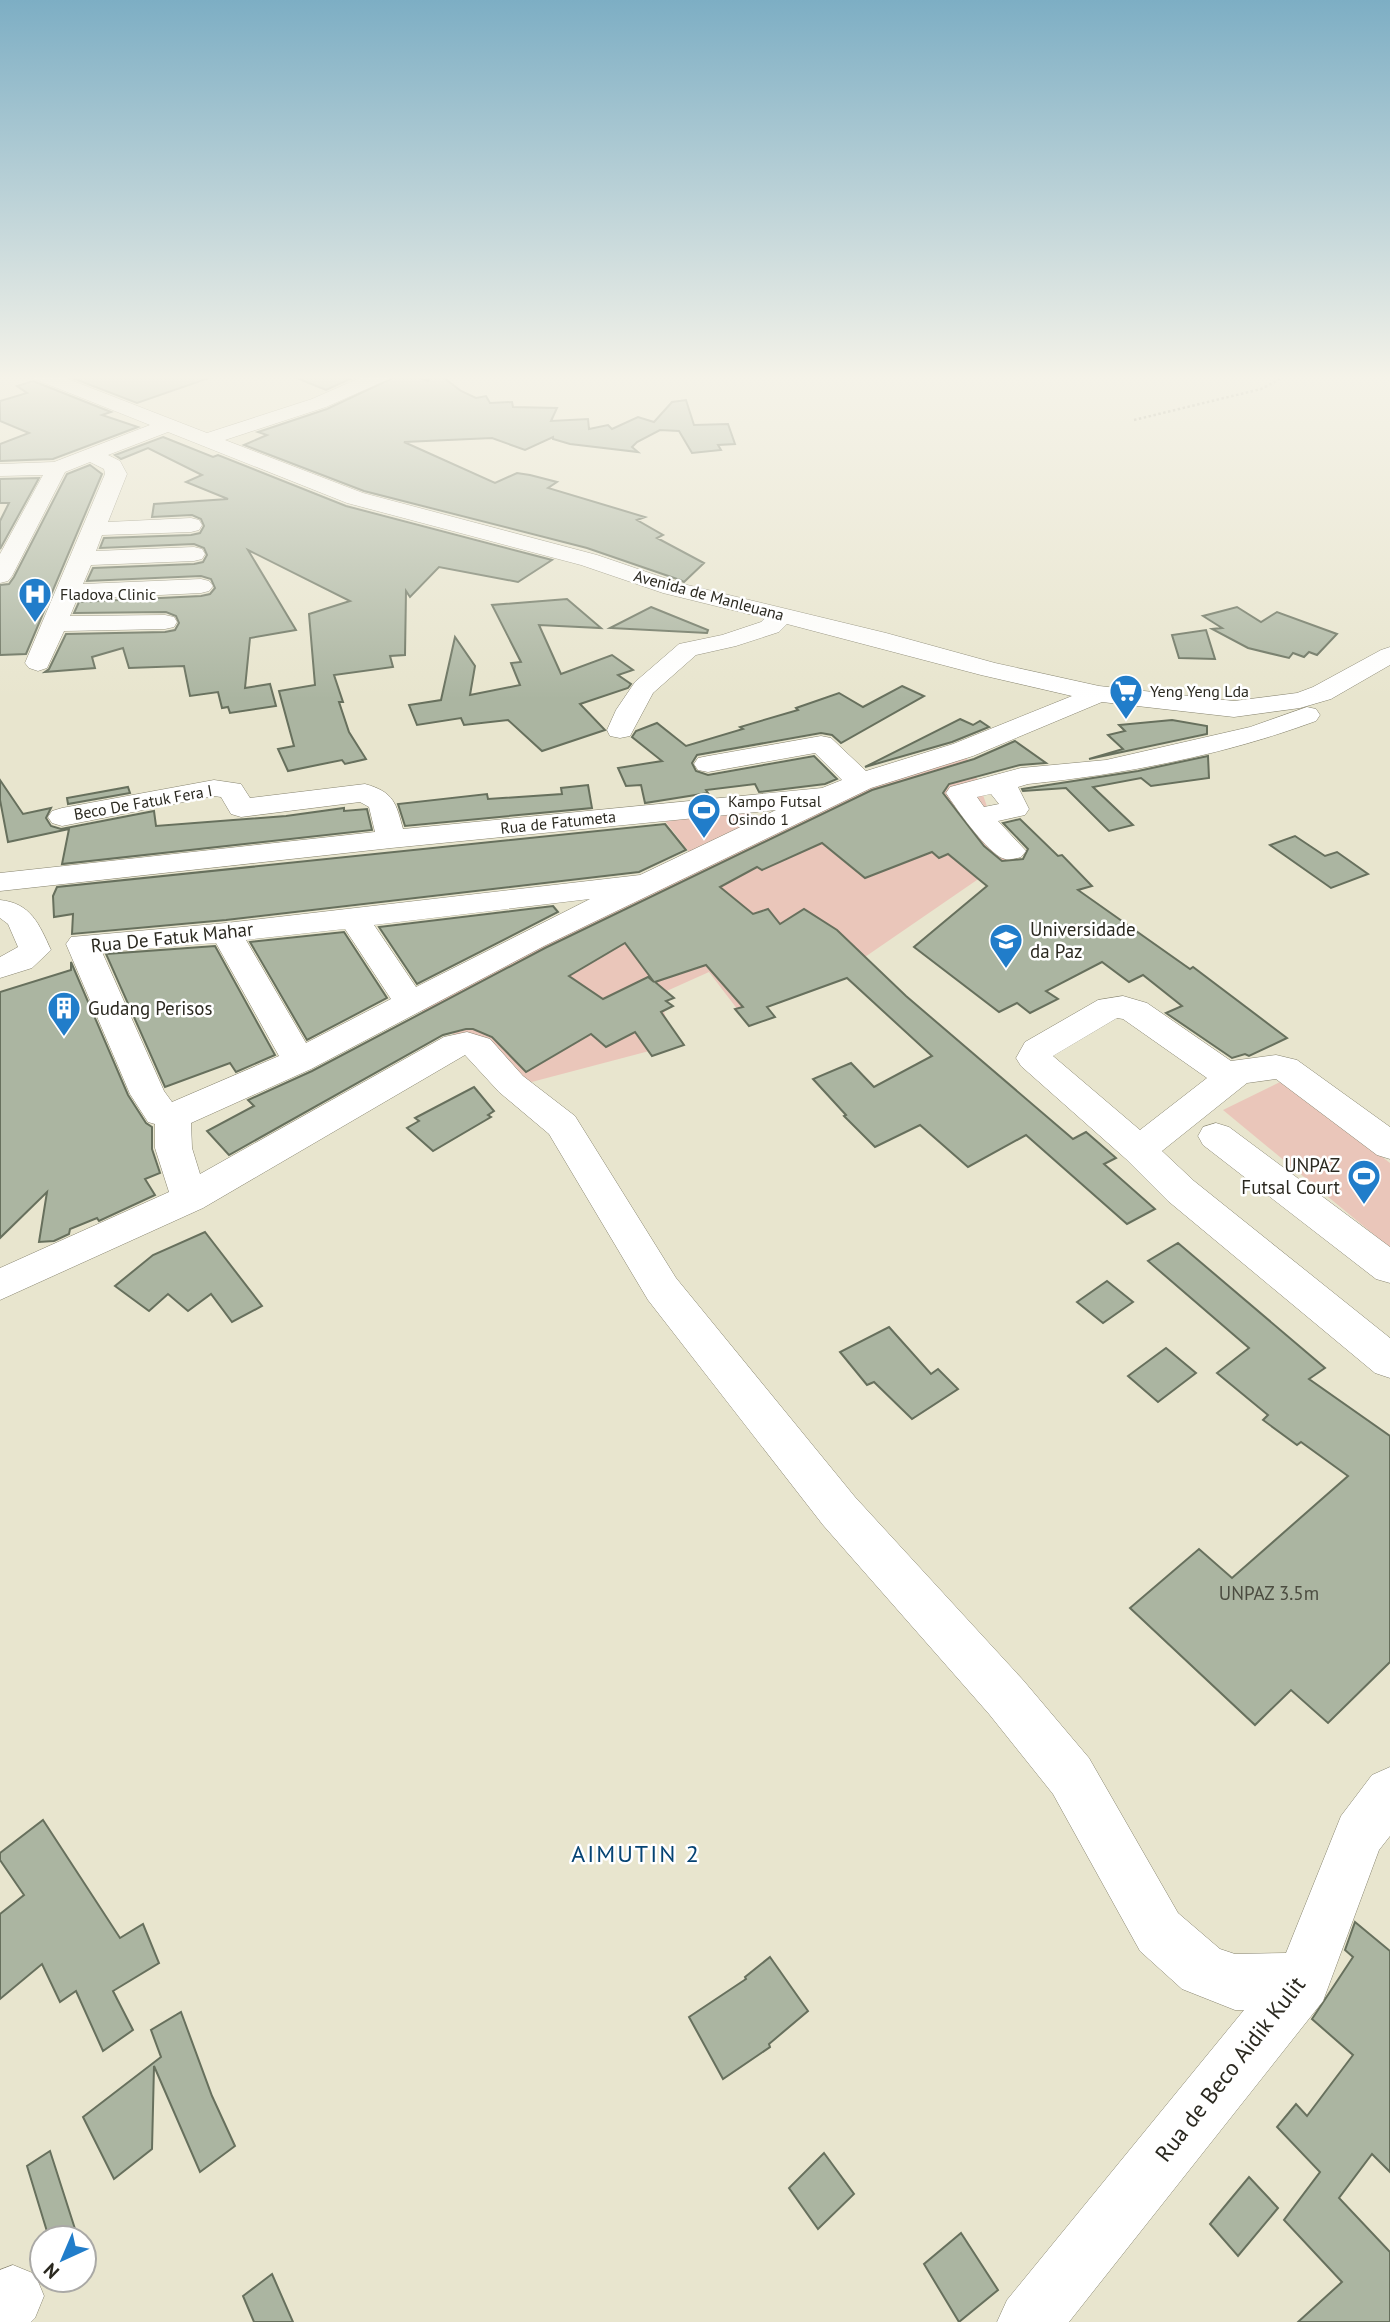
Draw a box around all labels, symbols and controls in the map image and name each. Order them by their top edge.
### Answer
street label: Avenida de Manleuana [632,565,786,625]
hospital icon: Fladova Clinic [16,575,54,624]
place label: Fladova Clinic [60,584,156,604]
supermarket icon: Yeng Yeng Lda [1107,672,1145,721]
place label: Yeng Yeng Lda [1150,681,1249,701]
street label: Beco De Fatuk Fera I [72,780,214,824]
sports icon: Kampo Futsal Osindo 1 [685,791,723,840]
place label: Kampo Futsal Osindo 1 [728,791,822,829]
street label: Rua de Fatumeta [499,806,617,838]
street label: Rua De Fatuk Mahar [90,916,255,957]
place label: Universidade da Paz [1030,917,1136,963]
school or university icon: Universidade da Paz [987,921,1025,970]
building icon: Gudang Perisos [45,989,83,1038]
place label: Gudang Perisos [88,996,213,1020]
place label: UNPAZ Futsal Court [1241,1153,1341,1199]
sports icon: UNPAZ Futsal Court [1345,1157,1383,1206]
house number: UNPAZ 3.5m [1219,1581,1319,1605]
district label: AIMUTIN 2 [571,1838,701,1869]
street label: Rua de Beco Aidik Kulit [1148,1970,1311,2167]
north arrow [28,2224,98,2294]
text: N [38,2258,64,2284]

